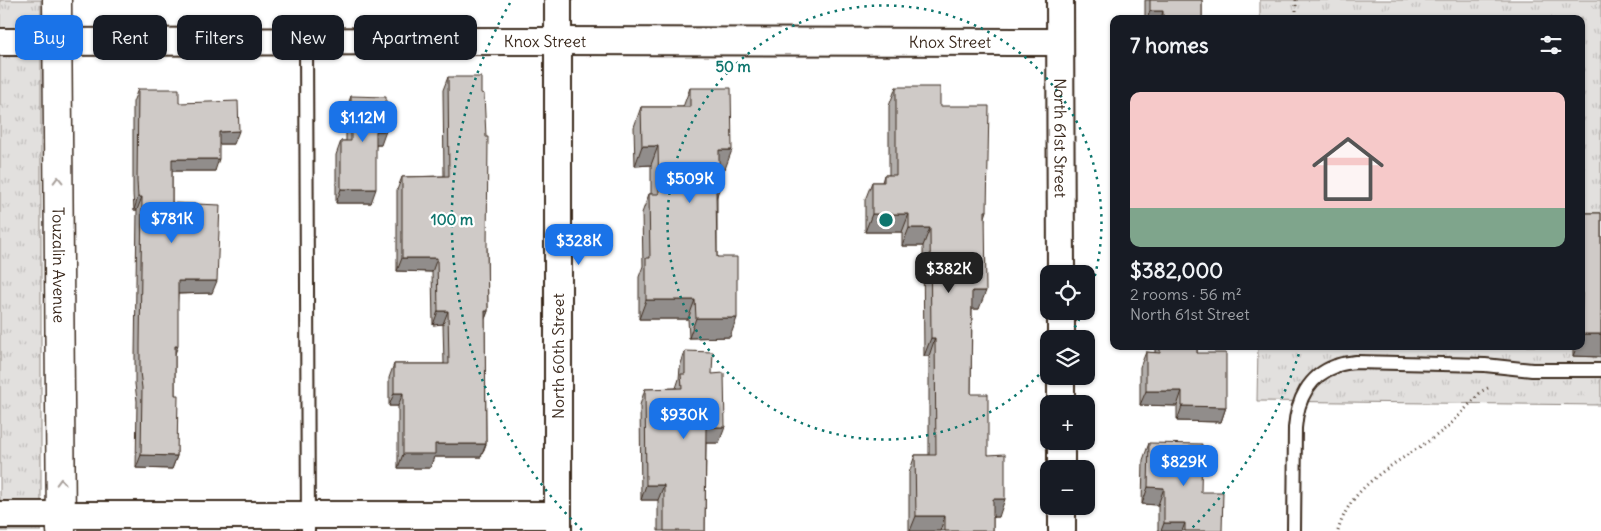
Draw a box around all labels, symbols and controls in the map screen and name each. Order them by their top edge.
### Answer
chip: Buy [15,15,83,60]
chip: Rent [93,15,167,60]
chip: Filters [177,15,262,60]
chip: New [272,15,344,60]
chip: Apartment [354,15,477,60]
street label: Knox Street [504,31,587,51]
icon: filters [1537,31,1565,59]
street label: Knox Street [909,32,992,52]
text: 7 homes [1130,32,1209,59]
text: 50 m [715,57,751,76]
street label: North 61st Street [1050,78,1071,199]
pin: $1.12M [322,100,404,143]
text: $1.12M [340,107,386,127]
icon: home [1303,124,1393,214]
pin: $509K [655,162,725,204]
text: $509K [666,168,714,188]
one-way arrow [53,176,63,184]
pin: $781K [137,202,207,244]
street label: Touzalin Avenue [49,207,69,323]
text: $781K [151,208,193,228]
text: 100 m [431,210,473,229]
centre of rings [877,211,895,229]
pin: $328K [544,224,614,266]
text: $328K [556,230,602,250]
pin: $382K [914,252,984,294]
text: $382,000 [1130,257,1223,284]
text: $382K [926,258,972,278]
map controls [1040,265,1095,515]
button: locate [1040,265,1095,320]
text: 2 rooms · 56 m² [1130,284,1242,304]
street label: North 60th Street [548,293,568,419]
text: North 61st Street [1130,304,1250,324]
button: layers [1040,330,1095,385]
button: + [1040,395,1095,450]
pin: $930K [649,398,719,440]
text: $930K [660,404,708,424]
pin: $829K [1149,444,1219,487]
text: $829K [1161,451,1207,471]
button: − [1040,460,1095,515]
one-way arrow [56,478,66,486]

